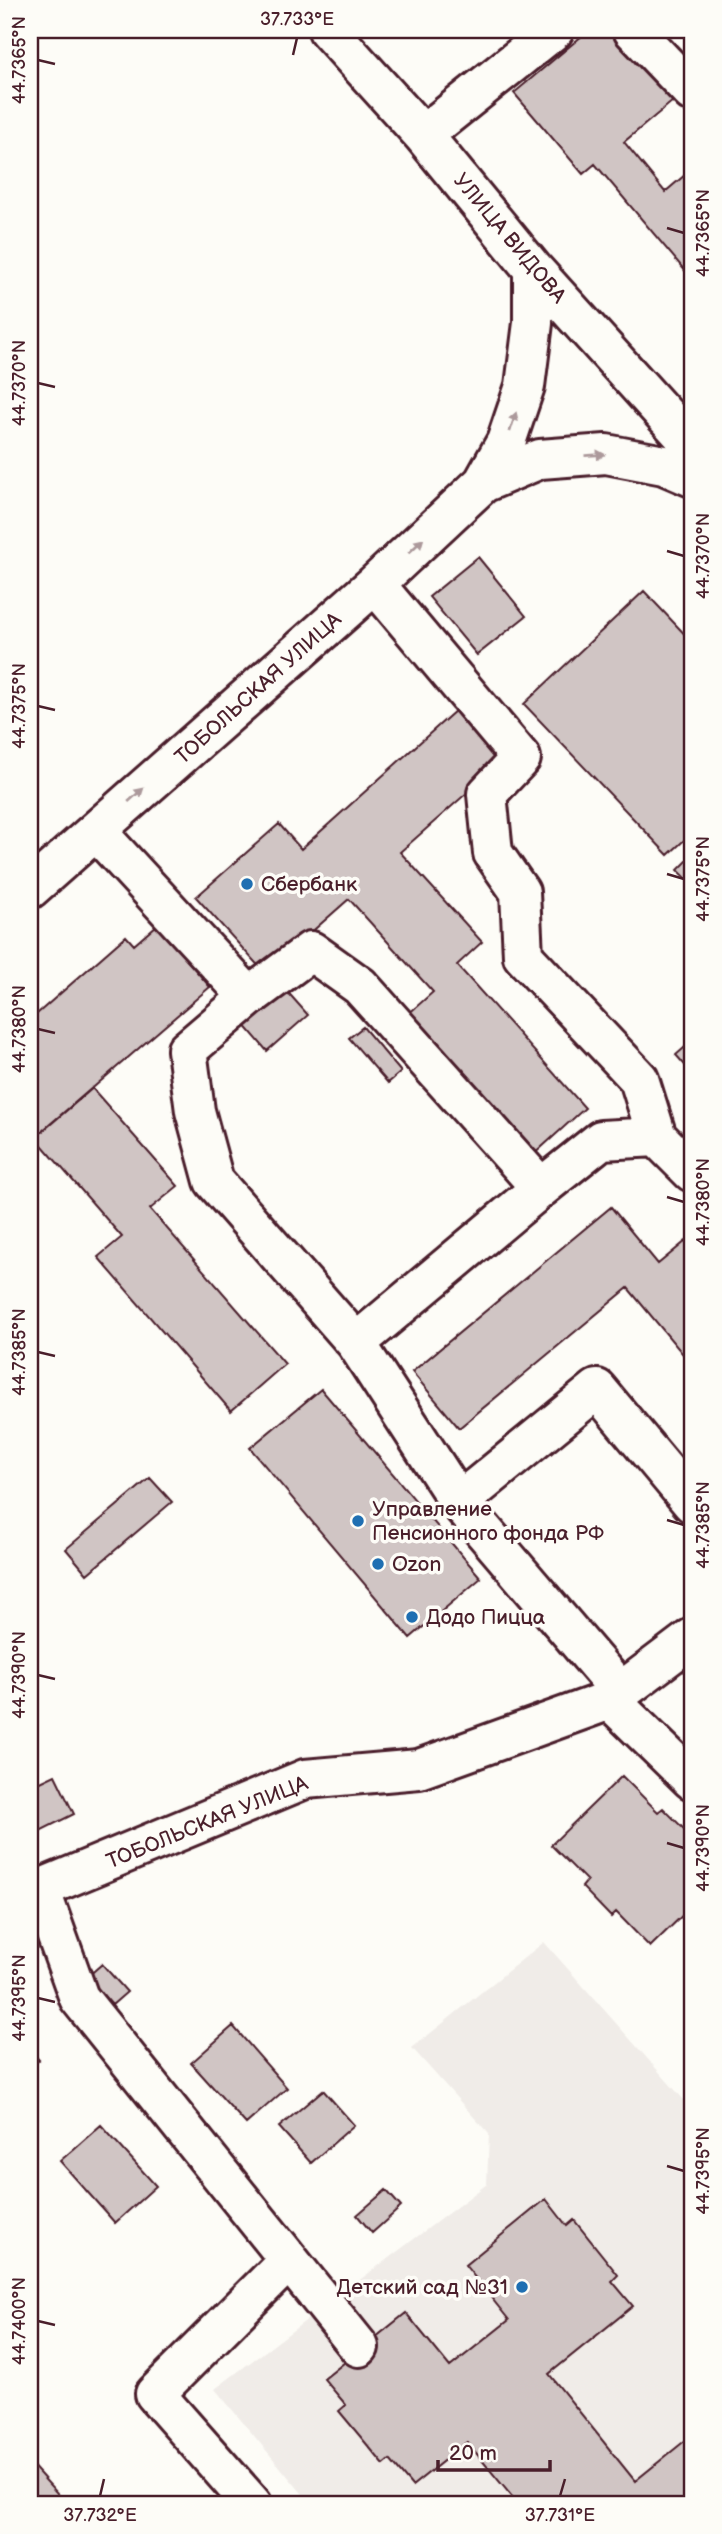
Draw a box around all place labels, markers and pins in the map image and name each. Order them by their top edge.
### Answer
place label: Сбербанк [261,872,357,897]
marker: Сбербанк [239,876,255,892]
place label: Управление Пенсионного фонда РФ [372,1497,604,1546]
marker: Управление Пенсионного фонда РФ [350,1513,366,1529]
place label: Ozon [392,1552,441,1577]
marker: Ozon [370,1556,386,1572]
place label: Додо Пицца [426,1605,546,1630]
marker: Додо Пицца [404,1609,420,1625]
place label: Детский сад №31 [336,2275,508,2300]
marker: Детский сад №31 [514,2279,530,2295]

